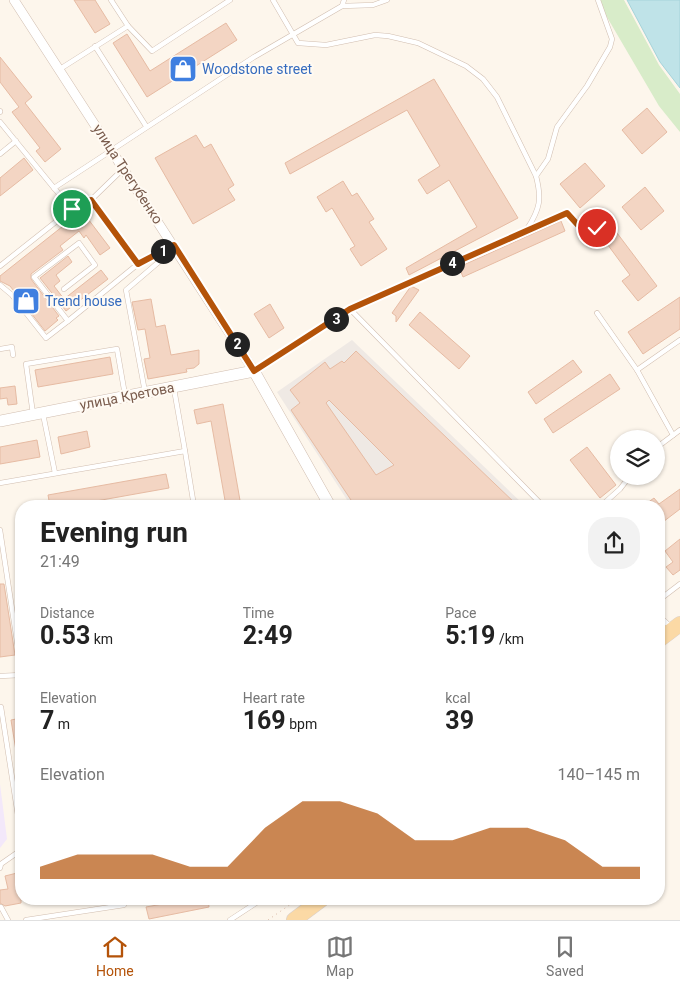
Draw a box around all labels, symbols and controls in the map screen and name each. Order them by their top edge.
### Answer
shop icon: Woodstone street [168,54,198,84]
place label: Woodstone street [202,61,313,77]
street label: улица Трегубенко [90,121,166,227]
pin [51,188,93,230]
icon: arrive [58,195,86,223]
pin [576,207,618,249]
icon: check [583,214,611,242]
pin: 1 [150,238,176,264]
text: 1 [159,243,168,259]
pin: 4 [440,250,464,276]
text: 4 [448,255,457,271]
shop icon: Trend house [11,286,41,316]
place label: Trend house [45,293,122,309]
pin: 3 [324,306,348,332]
text: 3 [332,311,341,327]
pin: 2 [224,332,250,356]
text: 2 [233,336,242,352]
street label: улица Кретова [78,379,176,413]
map controls [610,430,665,485]
button: layers [610,430,665,485]
text: Evening run [40,516,188,549]
button: share [588,517,640,569]
text: 21:49 [40,552,80,571]
text: Distance [40,605,95,621]
text: Time [243,605,274,621]
text: Pace [445,605,476,621]
text: 0.53 [40,621,90,650]
text: 2:49 [243,621,293,650]
text: 5:19 [445,621,495,650]
text: km [90,631,113,647]
text: /km [495,631,524,647]
text: Elevation [40,690,97,706]
text: Heart rate [243,690,305,706]
text: kcal [445,690,471,706]
text: 7 [40,706,54,735]
text: 169 [243,706,286,735]
text: 39 [445,706,474,735]
text: m [54,716,70,732]
text: bpm [286,716,317,732]
text: Elevation [40,765,105,784]
text: 140–145 m [558,765,640,784]
tab: Home [96,933,134,979]
tab: Map [326,933,354,979]
tab: Saved [546,933,584,979]

